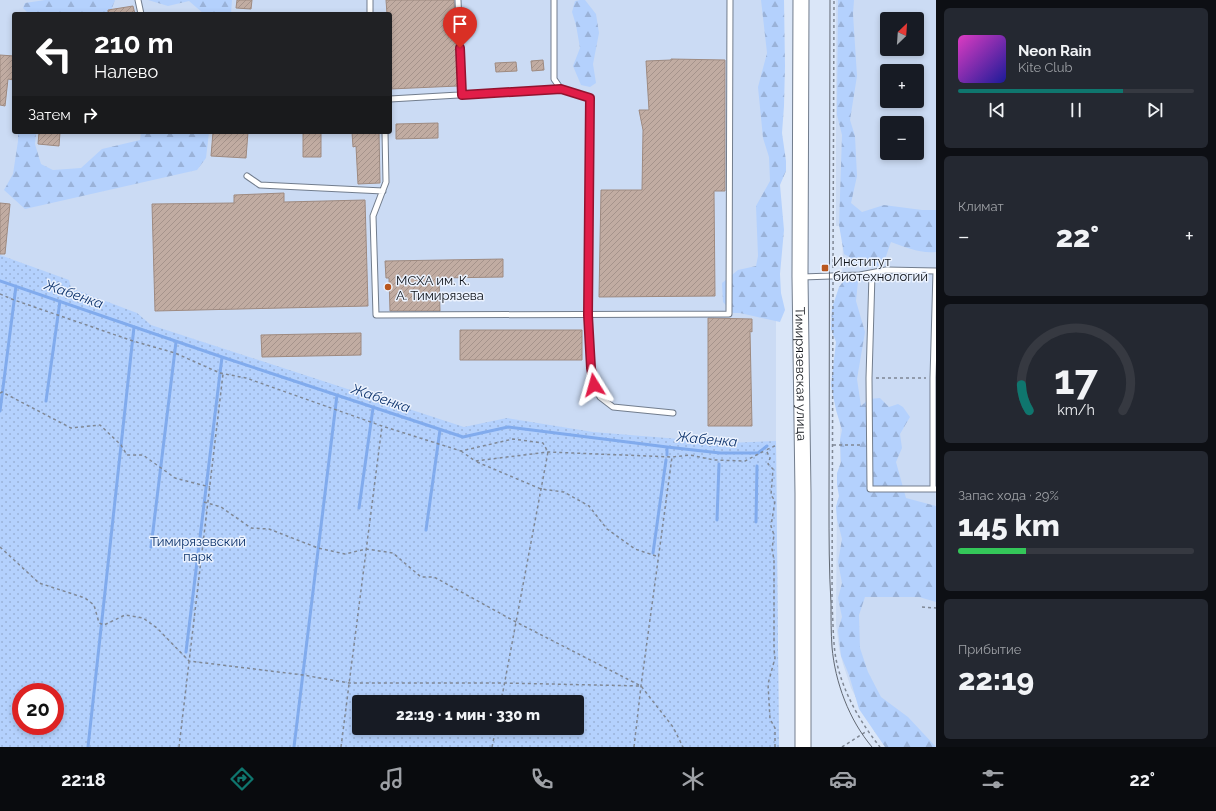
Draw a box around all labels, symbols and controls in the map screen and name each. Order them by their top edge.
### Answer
pin [443,7.0,477,48]
north arrow [880,12,924,56]
map controls [880,12,924,160]
icon: arrive [449,13,471,35]
text: 210 m [94,27,174,60]
icon: left [28,28,80,80]
text: Neon Rain [1018,42,1091,60]
text: Kite Club [1018,60,1073,75]
text: Налево [94,61,158,82]
button: + [880,64,924,108]
icon: previous [986,99,1008,121]
icon: pause [1065,99,1087,121]
icon: next [1144,99,1166,121]
icon: right [79,104,101,126]
text: Затем [28,106,71,124]
button: − [880,116,924,160]
text: Климат [958,199,1004,214]
text: 22° [1056,219,1099,254]
text: − [958,223,970,249]
text: + [1185,223,1194,249]
place label: Институт биотехнологий [833,254,928,284]
marker: Институт биотехнологий [820,263,830,273]
place label: МСХА им. К. А. Тимирязева [396,273,484,303]
water label: Жабенка [42,276,105,311]
marker: МСХА им. К. А. Тимирязева [383,282,393,292]
street label: Тимирязевская улица [792,307,809,441]
text: 17 [1054,355,1099,404]
position arrow [573,364,615,406]
water label: Жабенка [349,380,412,415]
text: km/h [1057,402,1095,418]
water label: Жабенка [675,428,738,450]
text: Запас хода · 29% [958,488,1059,503]
text: 145 km [958,508,1060,543]
park label: Тимирязевский парк [150,534,246,564]
text: Прибытие [958,642,1021,657]
text: 22:19 [958,662,1034,697]
speed limit sign: 20 [12,683,64,735]
text: 22:19 · 1 мин · 330 m [396,706,540,724]
icon: directions [228,765,256,793]
icon: music [378,765,406,793]
icon: phone [528,765,556,793]
icon: climate [679,765,707,793]
icon: car [829,765,857,793]
icon: filters [979,765,1007,793]
text: 22:18 [61,769,106,790]
text: 22° [1130,769,1155,790]

